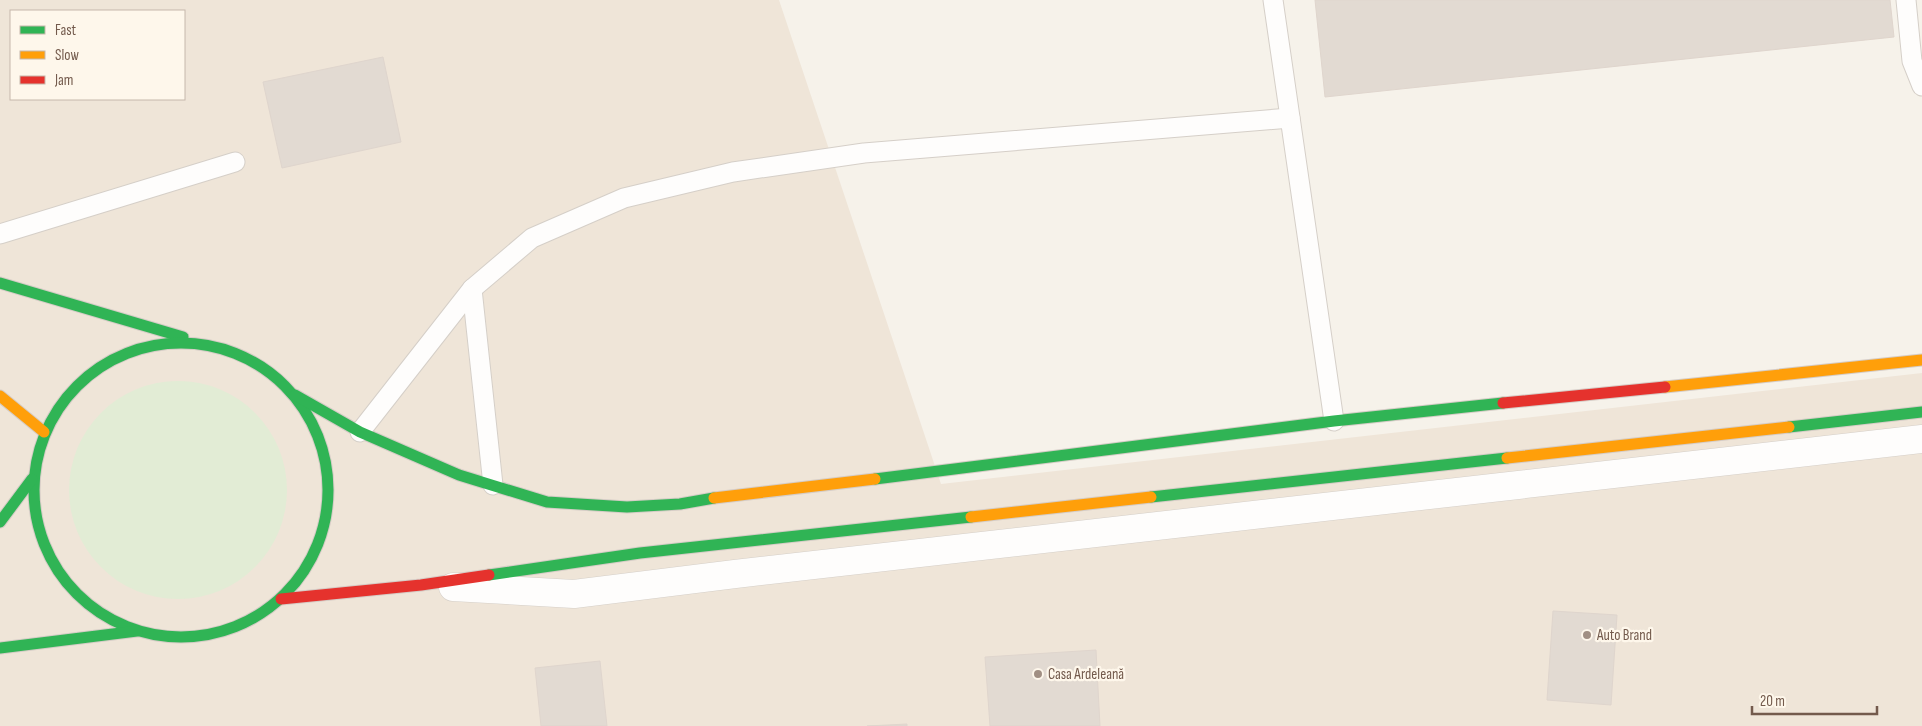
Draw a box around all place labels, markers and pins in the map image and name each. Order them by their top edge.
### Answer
place label: Auto Brand [1596,626,1652,645]
marker: Auto Brand [1581,629,1593,641]
place label: Casa Ardeleană [1048,665,1124,684]
marker: Casa Ardeleană [1032,668,1044,680]

